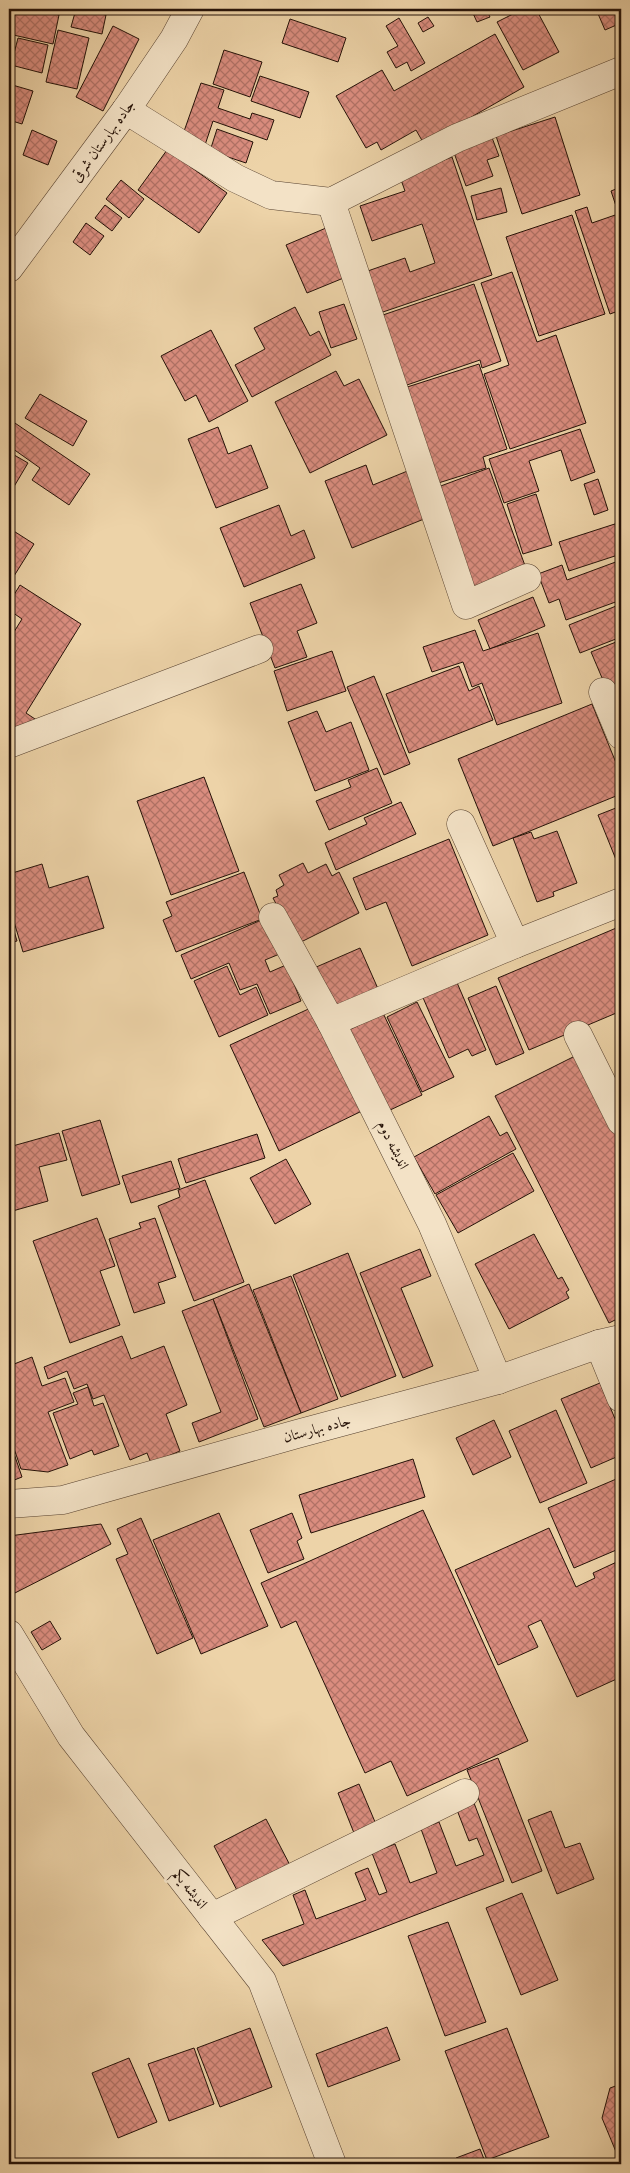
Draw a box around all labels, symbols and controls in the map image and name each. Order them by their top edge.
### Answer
street label: جاده بهارستان شرقی [67,96,139,186]
street label: اندیشه دوم [370,1117,413,1174]
street label: جاده بهارستان [281,1411,353,1447]
street label: اندیشه یکم [165,1865,212,1915]

